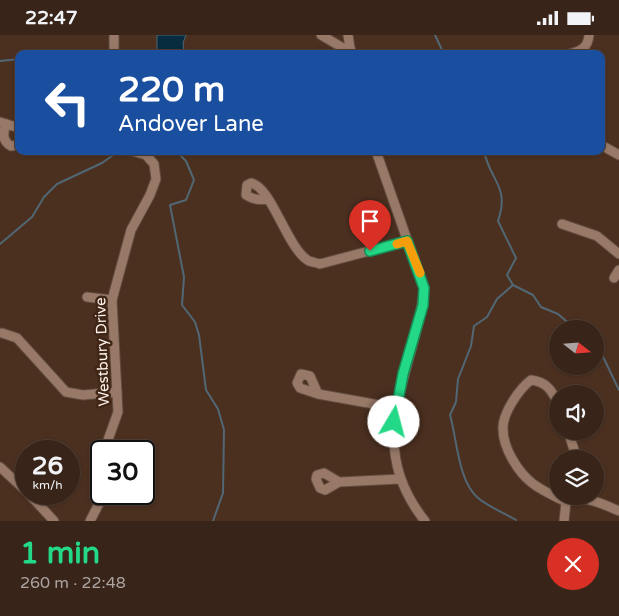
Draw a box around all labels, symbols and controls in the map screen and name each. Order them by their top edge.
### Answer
text: 22:47 [25,7,78,29]
text: 220 m [118,69,225,111]
icon: left [35,70,100,135]
text: Andover Lane [118,111,264,137]
pin [349,200,391,251]
icon: arrive [356,207,384,235]
street label: Westbury Drive [91,297,113,407]
north arrow [549,320,604,375]
map controls [549,320,604,505]
button: sound [549,385,604,440]
position arrow [367,395,419,447]
speed limit sign: 30 [90,440,155,505]
button: layers [549,450,604,505]
text: 26 [32,451,63,481]
text: km/h [32,478,63,492]
text: 1 min [20,535,100,572]
button: close [547,538,599,590]
text: 260 m · 22:48 [20,573,126,593]

